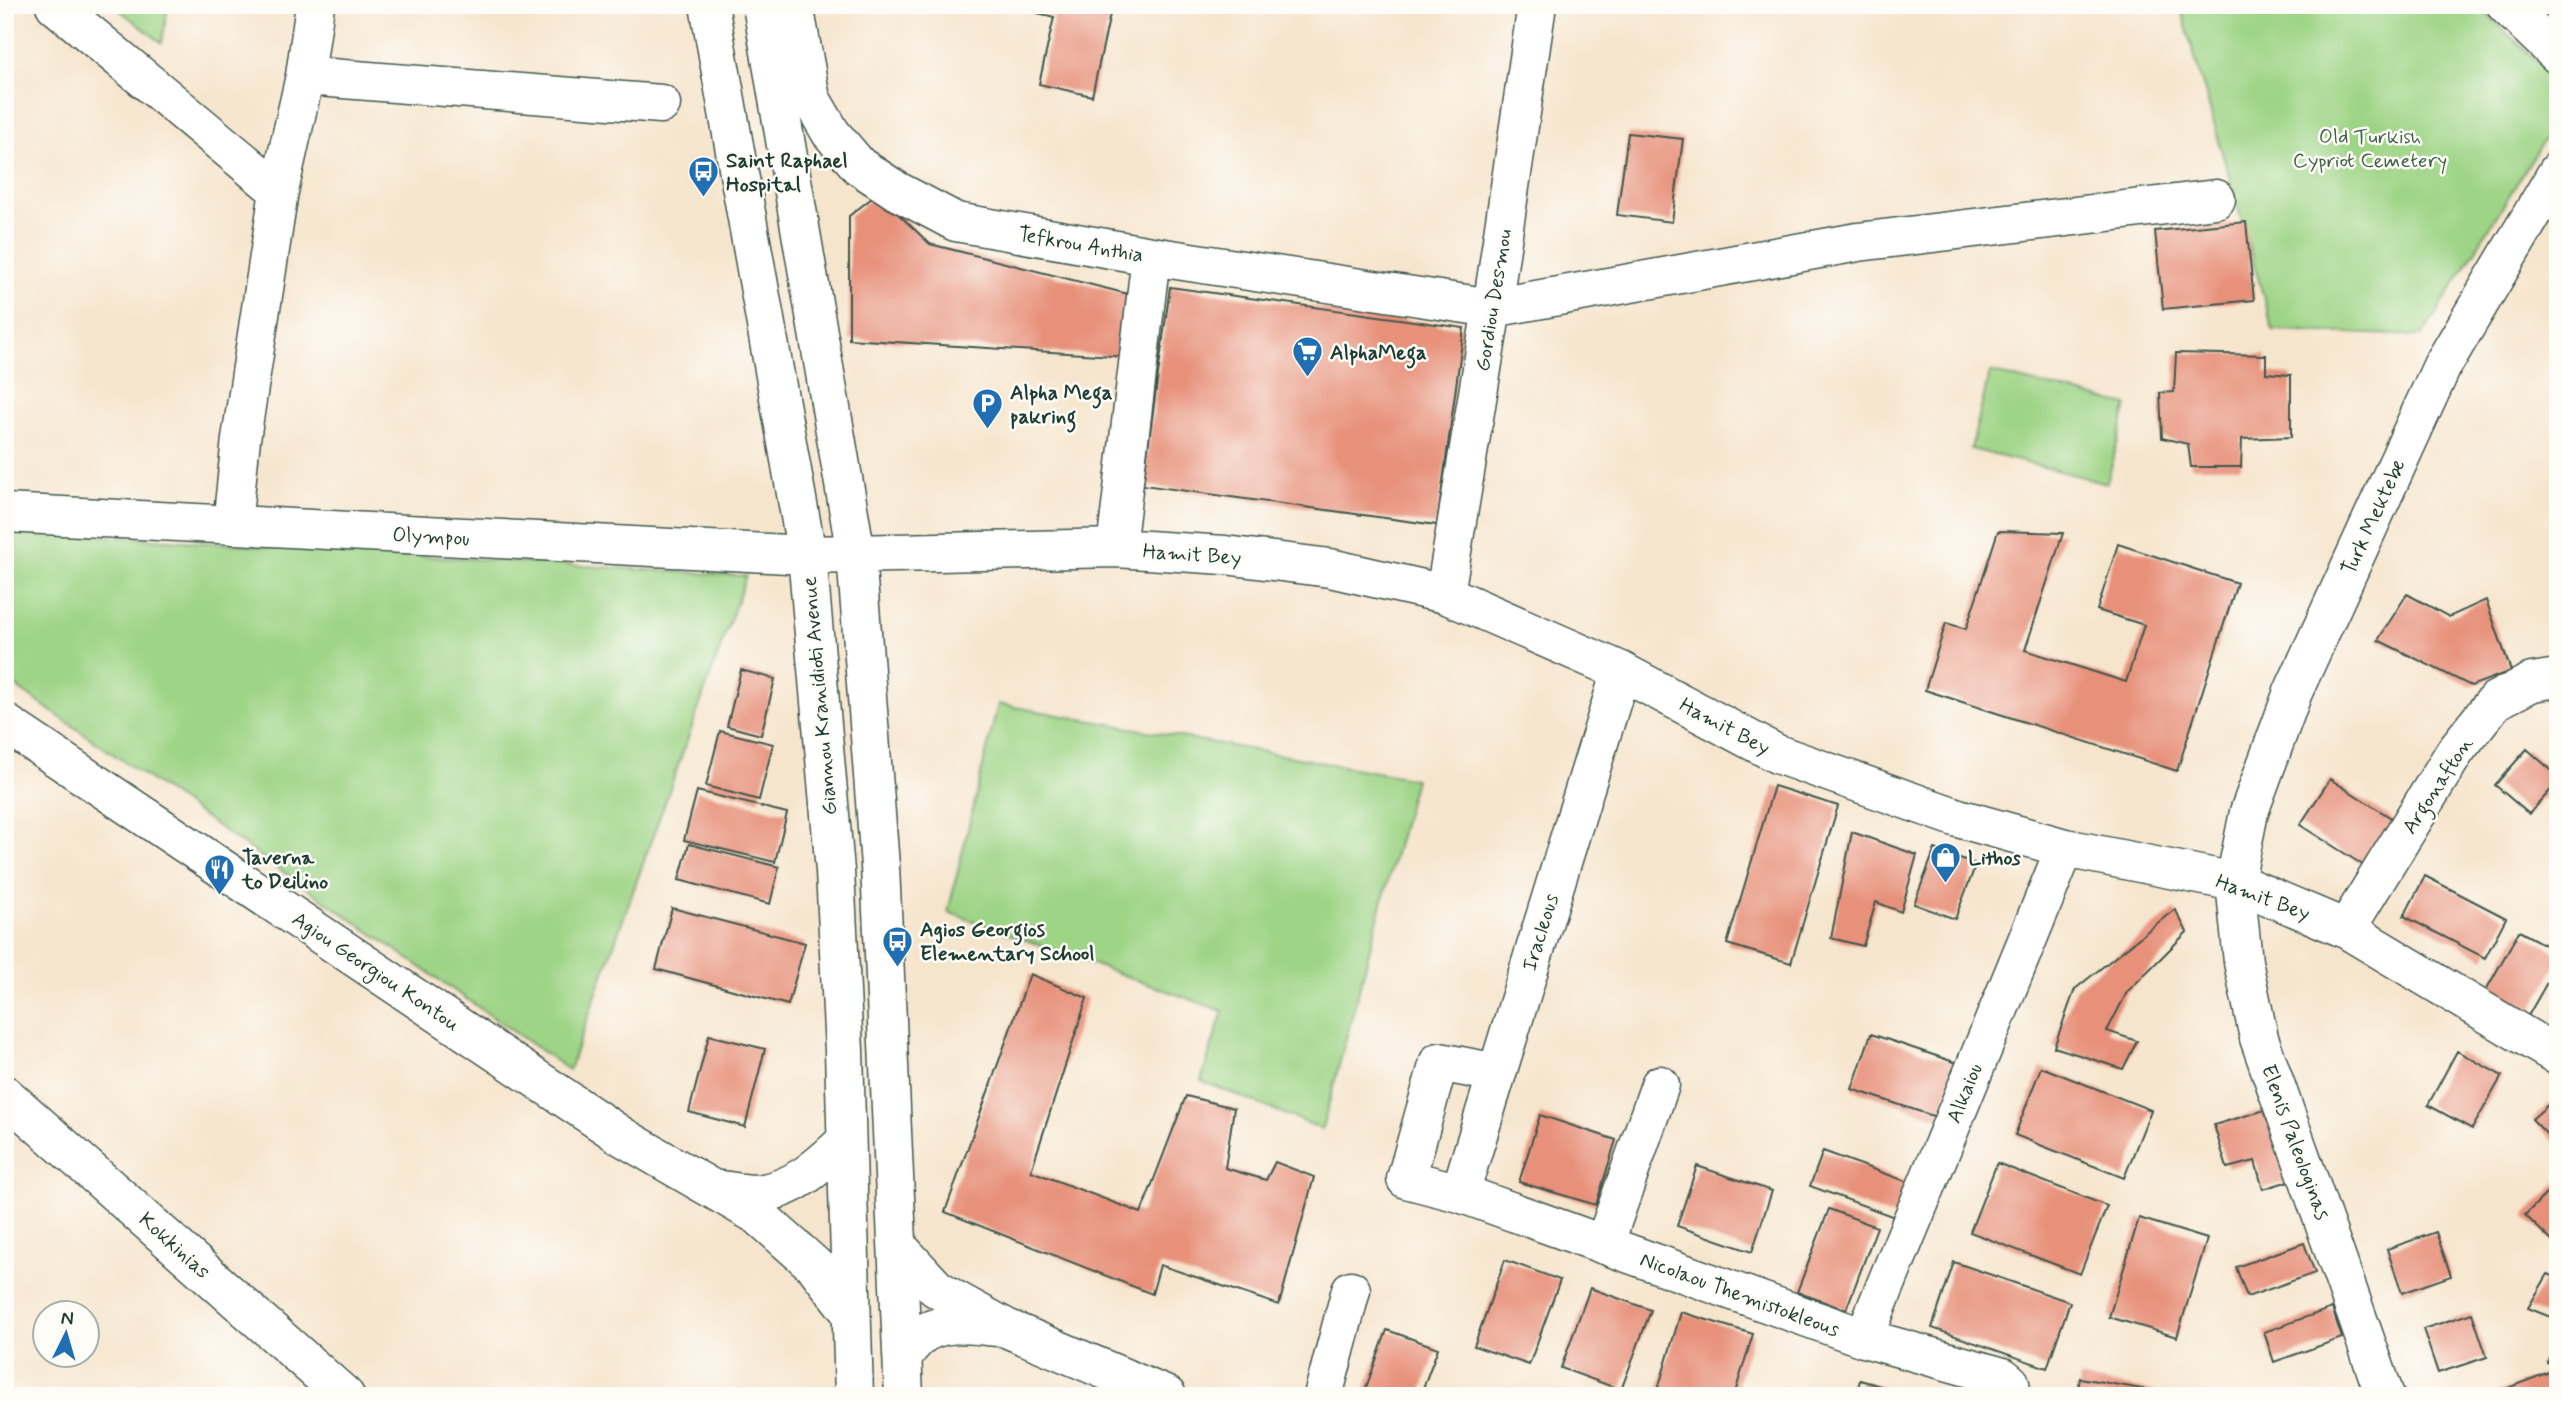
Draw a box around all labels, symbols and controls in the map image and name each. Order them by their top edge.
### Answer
park label: Old Turkish Cypriot Cemetery [2293,123,2447,175]
place label: Saint Raphael Hospital [726,147,848,199]
bus stop icon: Saint Raphael Hospital [686,155,720,199]
street label: Tefkrou Anthia [1016,220,1146,270]
street label: Gordiou Desmou [1469,227,1519,373]
supermarket icon: AlphaMega [1290,335,1324,379]
place label: AlphaMega [1330,339,1427,369]
place label: Alpha Mega pakring [1010,379,1113,433]
parking icon: Alpha Mega pakring [970,387,1004,431]
street label: Turk Mektebe [2335,455,2413,580]
street label: Olympou [391,521,470,553]
street label: Hamit Bey [1142,538,1242,572]
street label: Giannou Kranidioti Avenue [796,575,844,817]
street label: Hamit Bey [1674,691,1775,762]
street label: Argonafton [2396,731,2482,841]
shop icon: Lithos [1928,840,1962,884]
place label: Taverna to Deilino [241,844,328,896]
place label: Lithos [1968,844,2021,872]
restaurant icon: Taverna to Deilino [202,852,236,896]
street label: Hamit Bey [2211,868,2314,928]
street label: Iracleous [1516,890,1566,974]
street label: Agiou Georgiou Kontou [286,905,465,1039]
place label: Agios Georgios Elementary School [920,916,1095,968]
bus stop icon: Agios Georgios Elementary School [880,924,914,968]
street label: Alkaiou [1940,1059,1990,1127]
street label: Elenis Paleologinas [2254,1061,2336,1224]
street label: Kokkinias [132,1206,216,1285]
street label: Nicolaou Themistokleous [1636,1246,1843,1344]
north arrow [32,1300,102,1370]
text: N [60,1306,75,1332]

